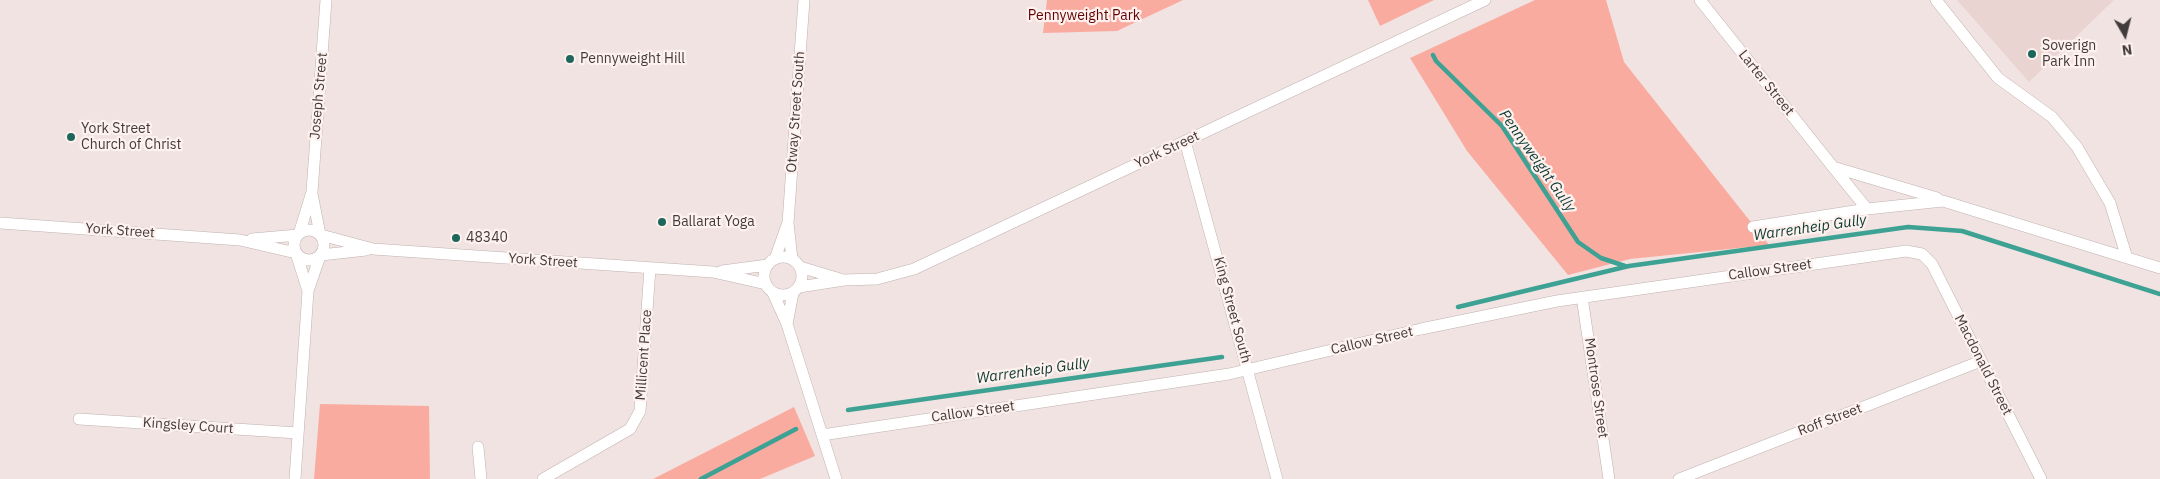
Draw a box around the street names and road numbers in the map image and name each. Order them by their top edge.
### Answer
street label: Larter Street [1735,47,1797,119]
street label: Otway Street South [783,51,809,173]
street label: Joseph Street [307,52,331,140]
street label: York Street [1132,128,1202,172]
street label: York Street [85,220,155,242]
street label: York Street [508,250,578,272]
street label: King Street South [1210,255,1254,365]
street label: Callow Street [1727,256,1813,284]
street label: Millicent Place [632,309,656,401]
street label: Macdonald Street [1950,312,2016,418]
street label: Callow Street [1329,323,1415,359]
street label: Montrose Street [1581,337,1611,439]
street label: Callow Street [930,398,1016,426]
street label: Roff Street [1796,400,1864,440]
street label: Kingsley Court [142,414,234,438]

